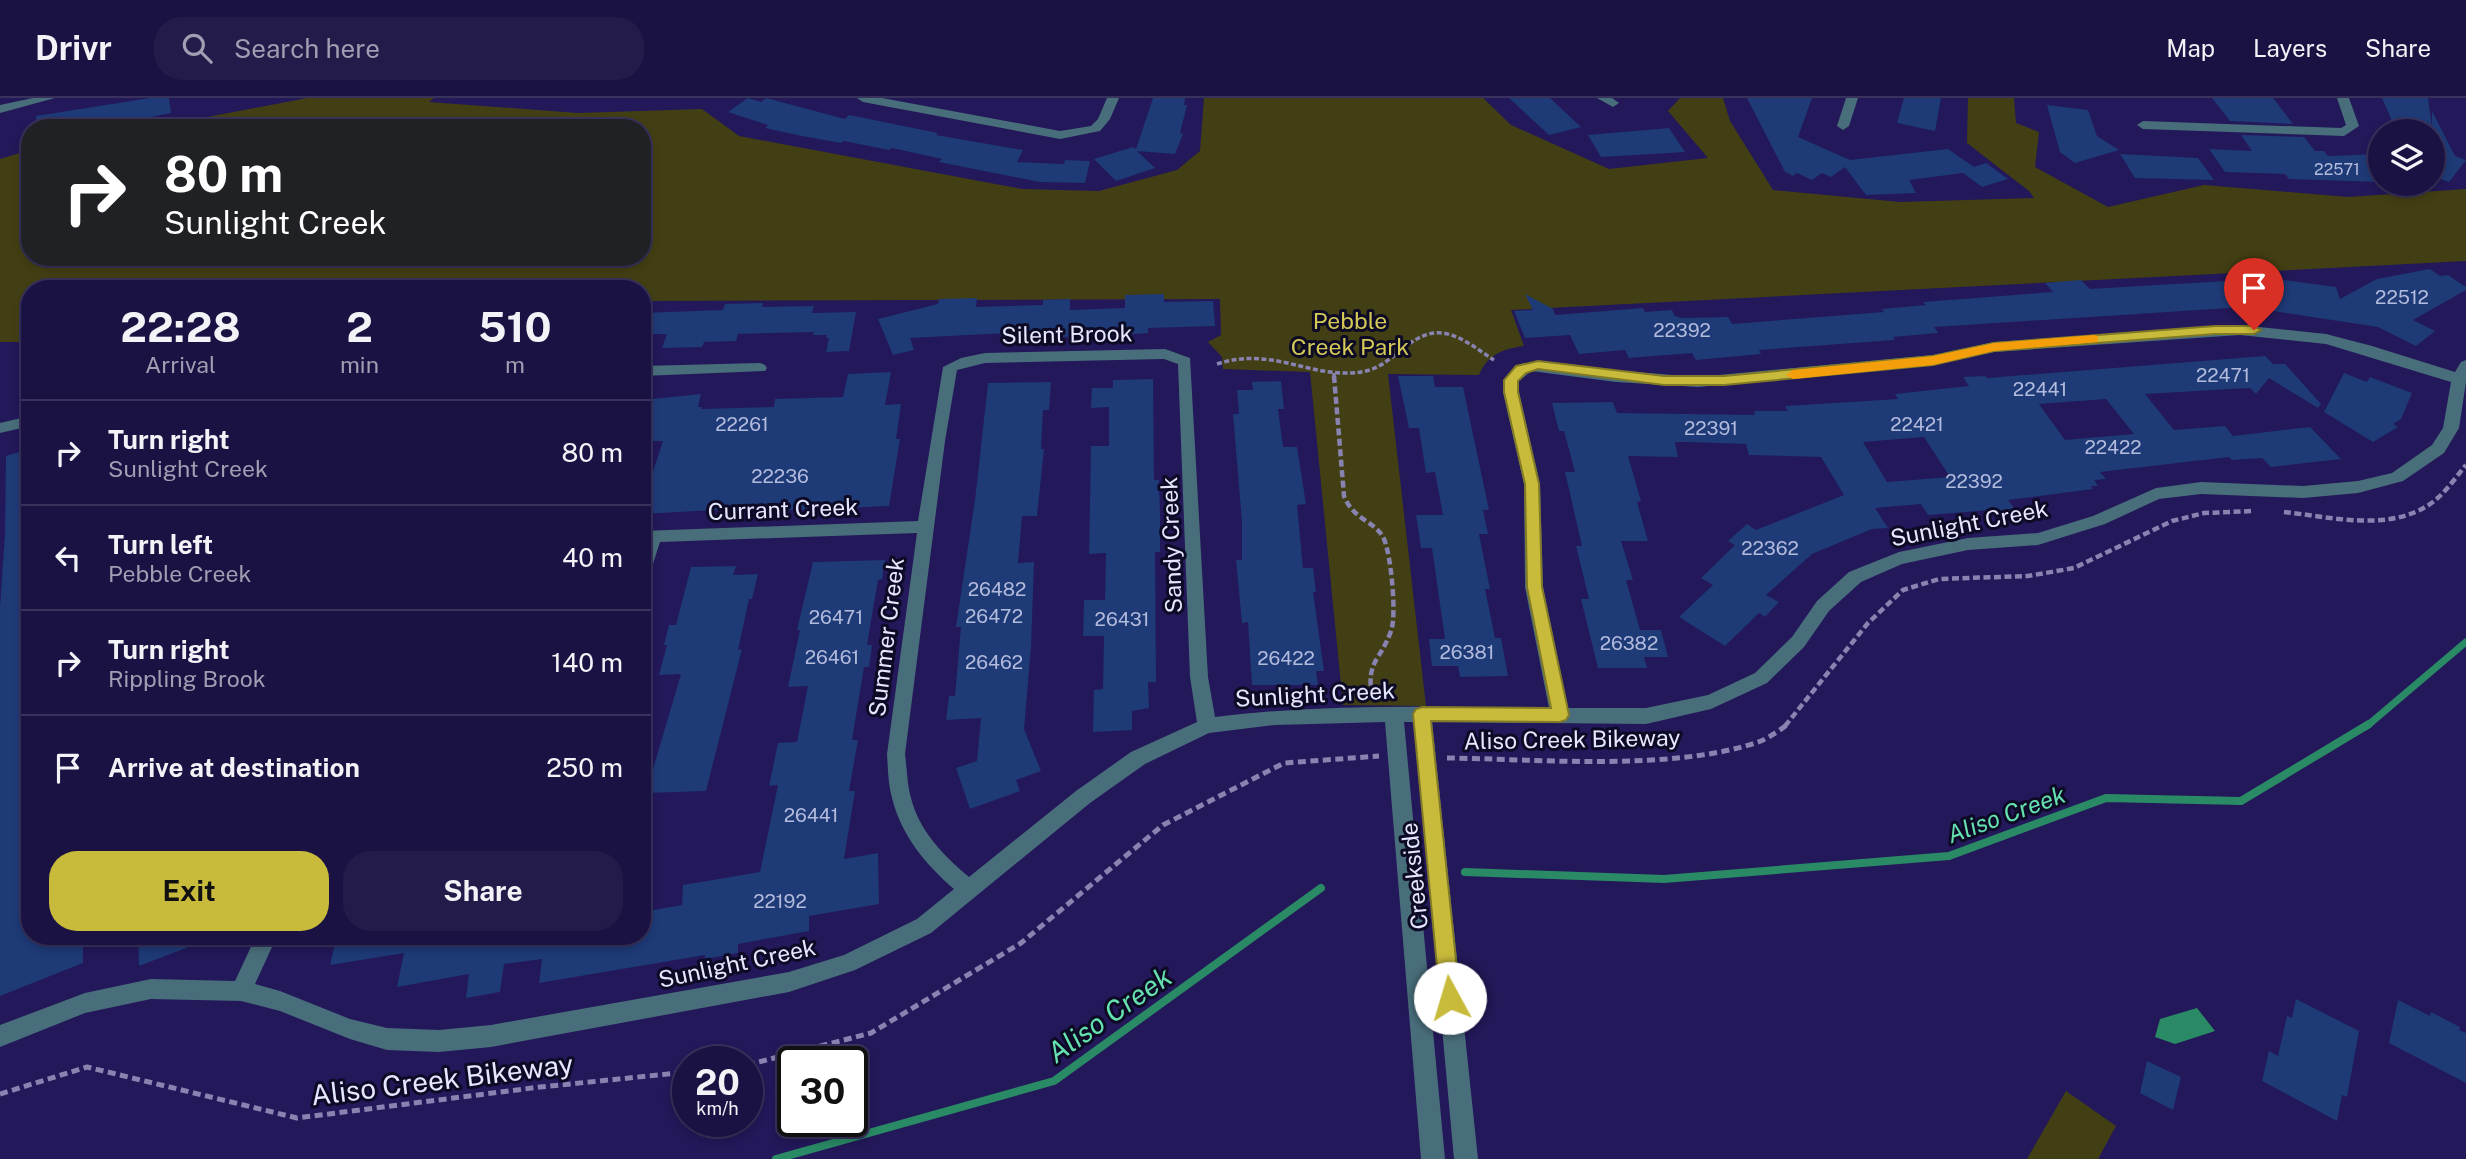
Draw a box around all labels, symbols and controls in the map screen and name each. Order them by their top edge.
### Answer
search box [154,17,644,80]
text: Drivr [35,29,112,67]
icon: search [178,29,216,67]
text: Search here [234,33,380,64]
text: Map [2166,34,2215,62]
text: Layers [2253,34,2327,62]
text: Share [2365,34,2431,62]
map controls [2368,119,2445,196]
button: layers [2368,119,2445,196]
text: 80 m [164,145,283,203]
icon: right [49,147,140,238]
house number: 22571 [2314,160,2360,179]
text: Sunlight Creek [164,204,387,241]
pin [2224,258,2284,330]
icon: arrive [2235,269,2273,307]
house number: 22512 [2375,286,2429,308]
text: 22:28 [120,302,241,351]
text: 2 [346,302,373,351]
text: 510 [478,302,552,351]
park label: Pebble Creek Park [1291,307,1409,360]
street label: Silent Brook [1001,319,1133,349]
house number: 22392 [1653,319,1711,341]
text: Arrival [145,351,216,378]
text: min [340,351,379,378]
text: m [505,351,525,378]
house number: 22471 [2196,364,2250,386]
house number: 22441 [2013,378,2067,400]
house number: 22261 [715,413,769,435]
house number: 22421 [1890,413,1944,435]
house number: 22391 [1684,417,1738,439]
text: Turn right [108,424,230,455]
icon: right [49,434,87,472]
house number: 22422 [2084,436,2142,458]
text: 80 m [562,437,623,468]
text: Sunlight Creek [108,455,268,482]
house number: 22236 [751,465,809,487]
house number: 22392 [1945,470,2003,492]
street label: Sandy Creek [1155,476,1187,614]
street label: Currant Creek [707,493,859,525]
street label: Sunlight Creek [1888,494,2050,552]
text: Turn left [108,529,213,560]
house number: 22362 [1741,537,1799,559]
icon: left [49,539,87,577]
text: 40 m [562,542,623,573]
street label: Summer Creek [863,556,909,718]
text: Pebble Creek [108,560,251,587]
house number: 26482 [968,578,1026,600]
house number: 26472 [965,605,1023,627]
house number: 26471 [809,606,863,628]
house number: 26431 [1095,608,1149,630]
house number: 26382 [1600,632,1658,654]
text: Turn right [108,634,230,665]
house number: 26381 [1440,641,1494,663]
icon: right [49,644,87,682]
house number: 26461 [805,646,859,668]
text: 140 m [551,647,623,678]
house number: 26422 [1257,647,1315,669]
house number: 26462 [965,651,1023,673]
text: Rippling Brook [108,665,266,692]
street label: Sunlight Creek [1234,676,1396,712]
street label: Aliso Creek Bikeway [1463,724,1681,754]
icon: arrive [49,749,87,787]
text: Arrive at destination [108,752,360,783]
text: 250 m [546,752,623,783]
water label: Aliso Creek [1943,780,2069,848]
house number: 26441 [784,804,838,826]
street label: Creekside [1395,821,1433,931]
button: Exit [49,851,329,931]
button: Share [343,851,623,931]
house number: 22192 [753,890,807,912]
street label: Sunlight Creek [656,933,818,993]
water label: Aliso Creek [1040,959,1178,1069]
position arrow [1413,961,1487,1035]
speed limit sign: 30 [777,1046,868,1137]
street label: Aliso Creek Bikeway [309,1047,575,1111]
text: 20 [695,1062,740,1103]
text: km/h [696,1098,739,1119]

